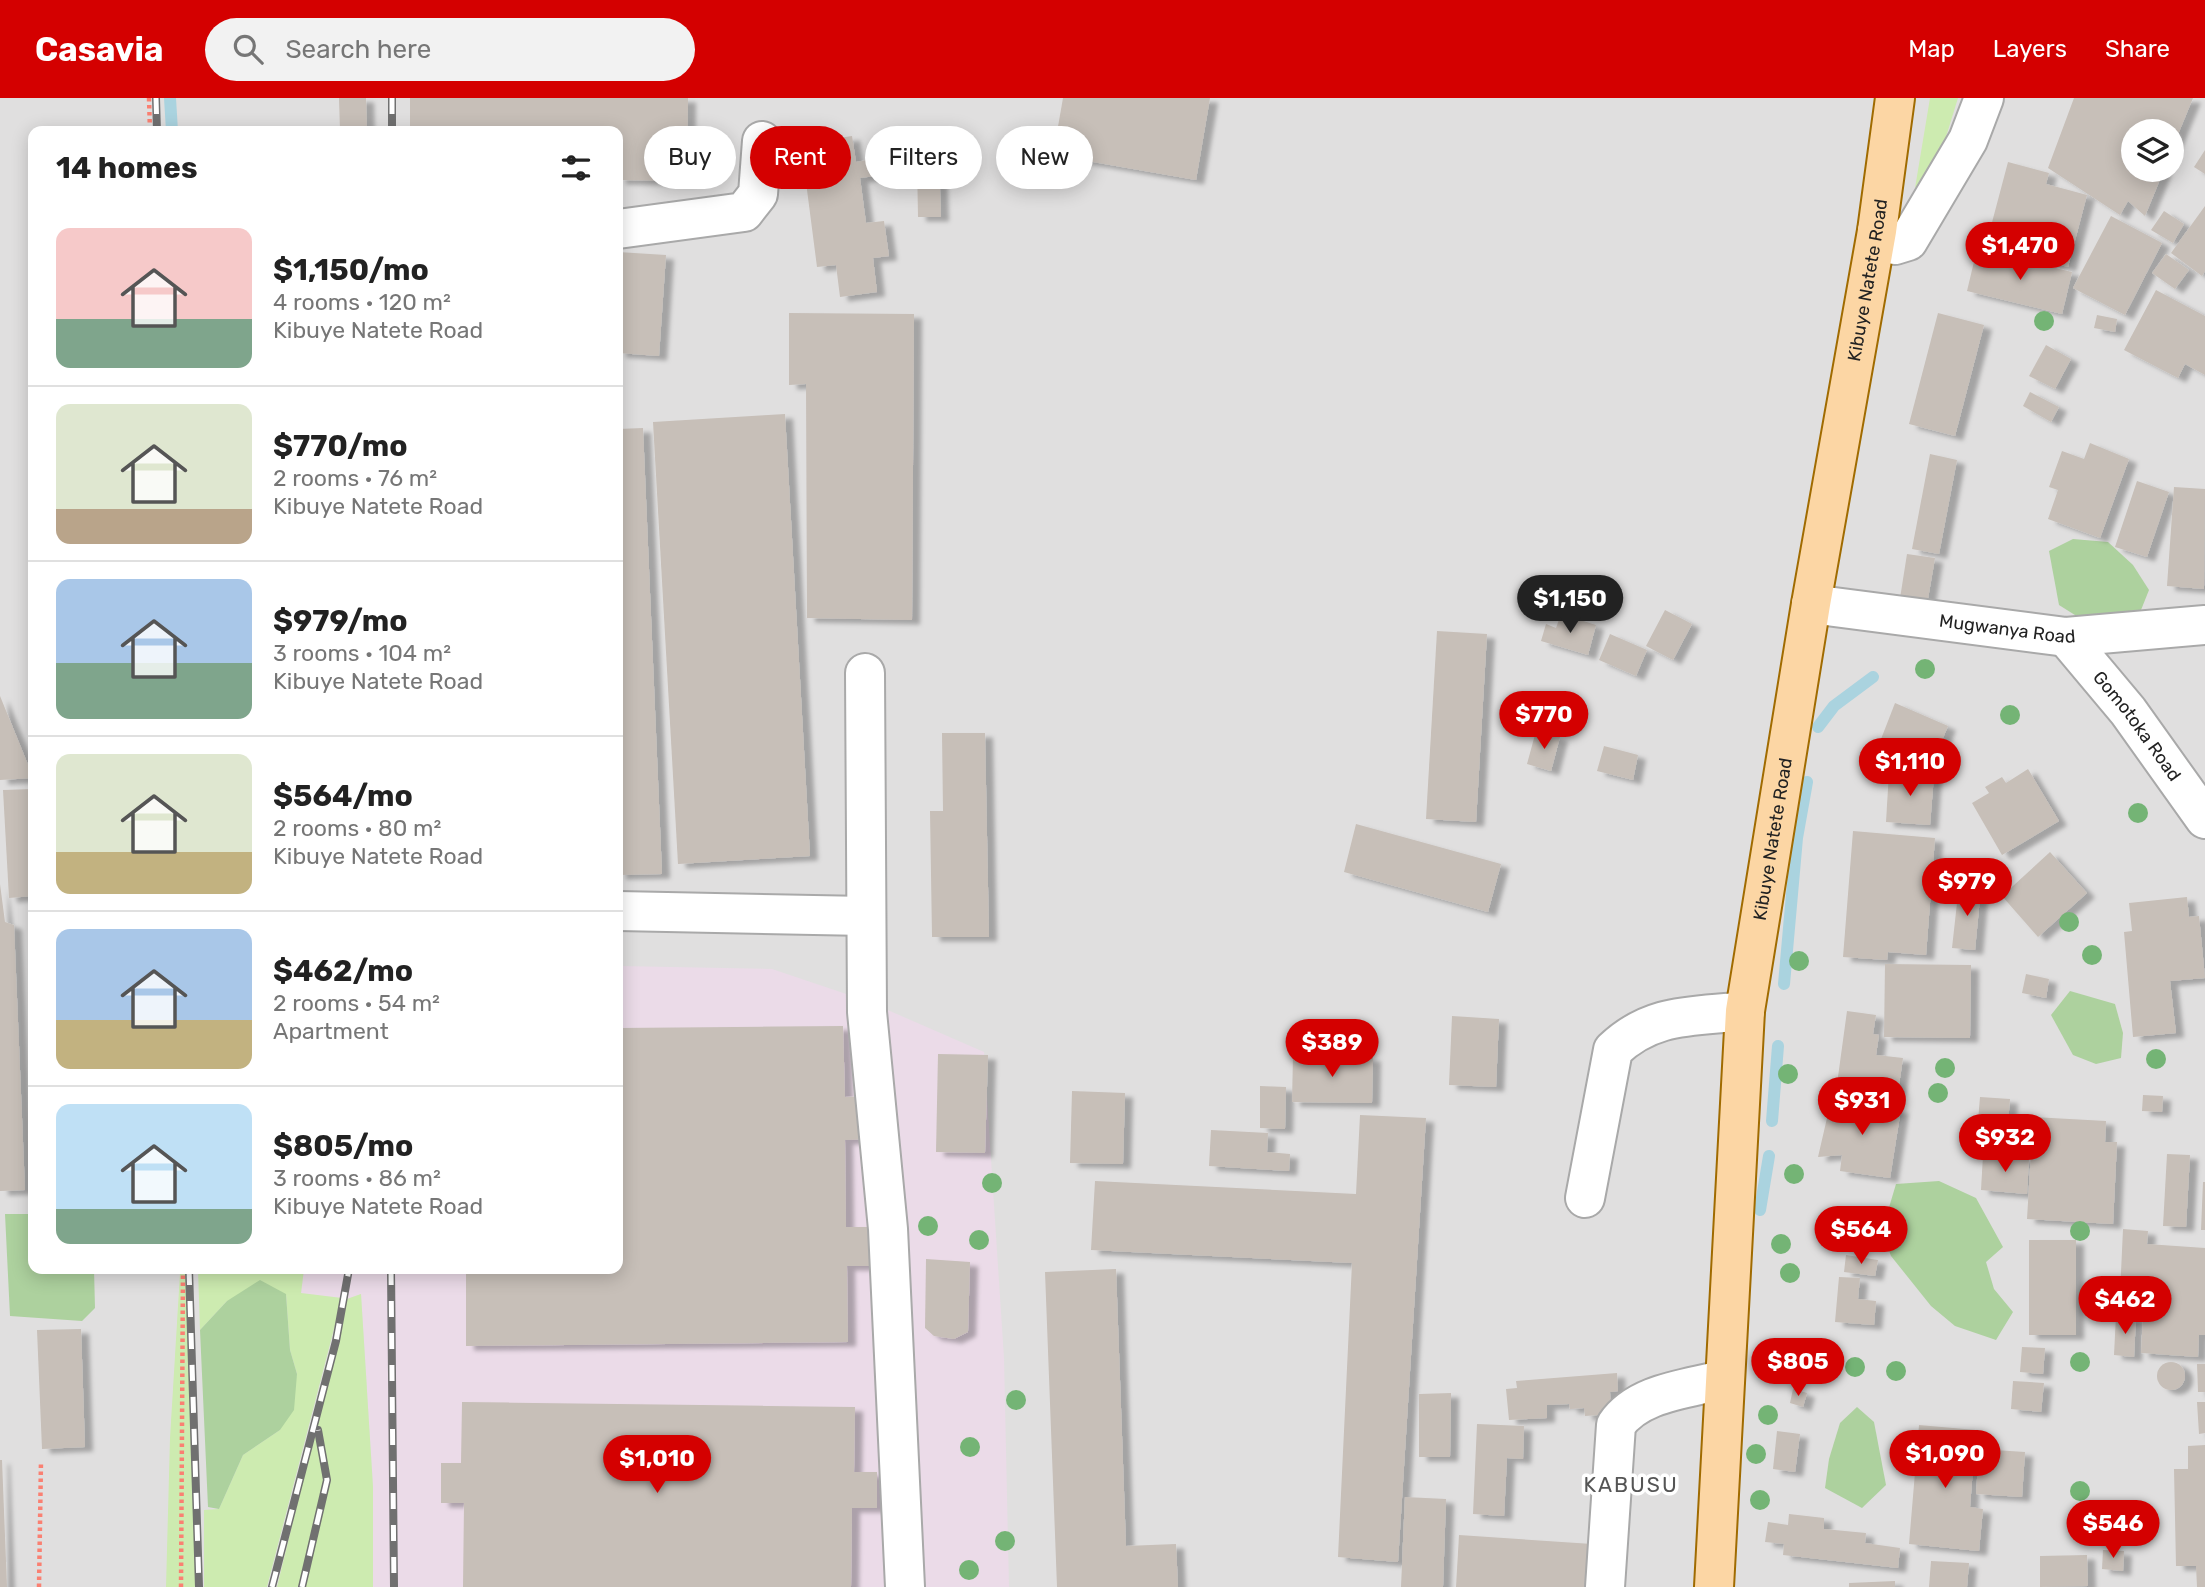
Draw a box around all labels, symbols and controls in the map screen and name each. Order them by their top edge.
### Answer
search box [205,18,695,81]
text: Casavia [35,30,163,69]
icon: search [229,30,267,68]
text: Search here [285,34,431,65]
text: Map [1908,35,1955,63]
text: Layers [1993,35,2067,63]
text: Share [2105,35,2170,63]
map controls [2121,119,2184,182]
button: layers [2121,119,2184,182]
chip: Buy [644,126,736,189]
chip: Rent [750,126,851,189]
chip: Filters [865,126,982,189]
chip: New [996,126,1093,189]
icon: filters [557,149,595,187]
text: 14 homes [56,150,198,186]
street label: Kibuye Natete Road [1843,197,1892,363]
pin: $1,470 [1963,222,2077,282]
text: $1,470 [1982,231,2059,259]
text: $1,150/mo [273,252,429,288]
icon: home [112,256,196,340]
text: 4 rooms · 120 m² [273,288,451,316]
text: Kibuye Natete Road [273,316,483,344]
text: $770/mo [273,428,408,464]
icon: home [112,432,196,516]
text: 2 rooms · 76 m² [273,464,437,492]
text: Kibuye Natete Road [273,492,483,520]
pin: $1,150 [1513,575,1627,635]
text: $1,150 [1533,584,1607,612]
text: $979/mo [273,603,408,639]
icon: home [112,607,196,691]
street label: Mugwanya Road [1938,610,2076,648]
text: 3 rooms · 104 m² [273,639,451,667]
text: Kibuye Natete Road [273,667,483,695]
street label: Gomotoka Road [2088,667,2186,786]
pin: $770 [1503,692,1585,751]
text: $770 [1515,700,1573,728]
pin: $1,110 [1853,738,1967,798]
text: $1,110 [1875,747,1945,775]
street label: Kibuye Natete Road [1749,756,1797,922]
text: $564/mo [273,778,413,814]
icon: home [112,782,196,866]
text: 2 rooms · 80 m² [273,814,441,842]
text: Kibuye Natete Road [273,842,483,870]
pin: $979 [1926,858,2008,918]
text: $979 [1938,867,1996,895]
text: $462/mo [273,953,413,989]
icon: home [112,957,196,1041]
text: 2 rooms · 54 m² [273,989,440,1017]
text: Apartment [273,1017,389,1045]
pin: $389 [1291,1020,1373,1079]
text: $389 [1302,1028,1362,1056]
pin: $931 [1821,1077,1903,1137]
text: $931 [1834,1086,1890,1114]
pin: $932 [1964,1114,2046,1174]
text: $932 [1975,1123,2035,1151]
text: $805/mo [273,1128,413,1164]
icon: home [112,1132,196,1216]
text: 3 rooms · 86 m² [273,1164,441,1192]
text: Kibuye Natete Road [273,1192,483,1220]
pin: $564 [1820,1206,1902,1266]
text: $564 [1831,1215,1891,1243]
pin: $462 [2084,1276,2166,1336]
text: $462 [2095,1285,2156,1313]
pin: $805 [1757,1338,1839,1398]
text: $805 [1767,1347,1829,1375]
pin: $1,090 [1888,1430,2002,1490]
pin: $1,010 [600,1436,714,1495]
text: $1,090 [1905,1439,1985,1467]
text: $1,010 [619,1444,695,1472]
district label: KABUSU [1583,1472,1679,1497]
pin: $546 [2072,1500,2154,1560]
text: $546 [2083,1509,2143,1537]

